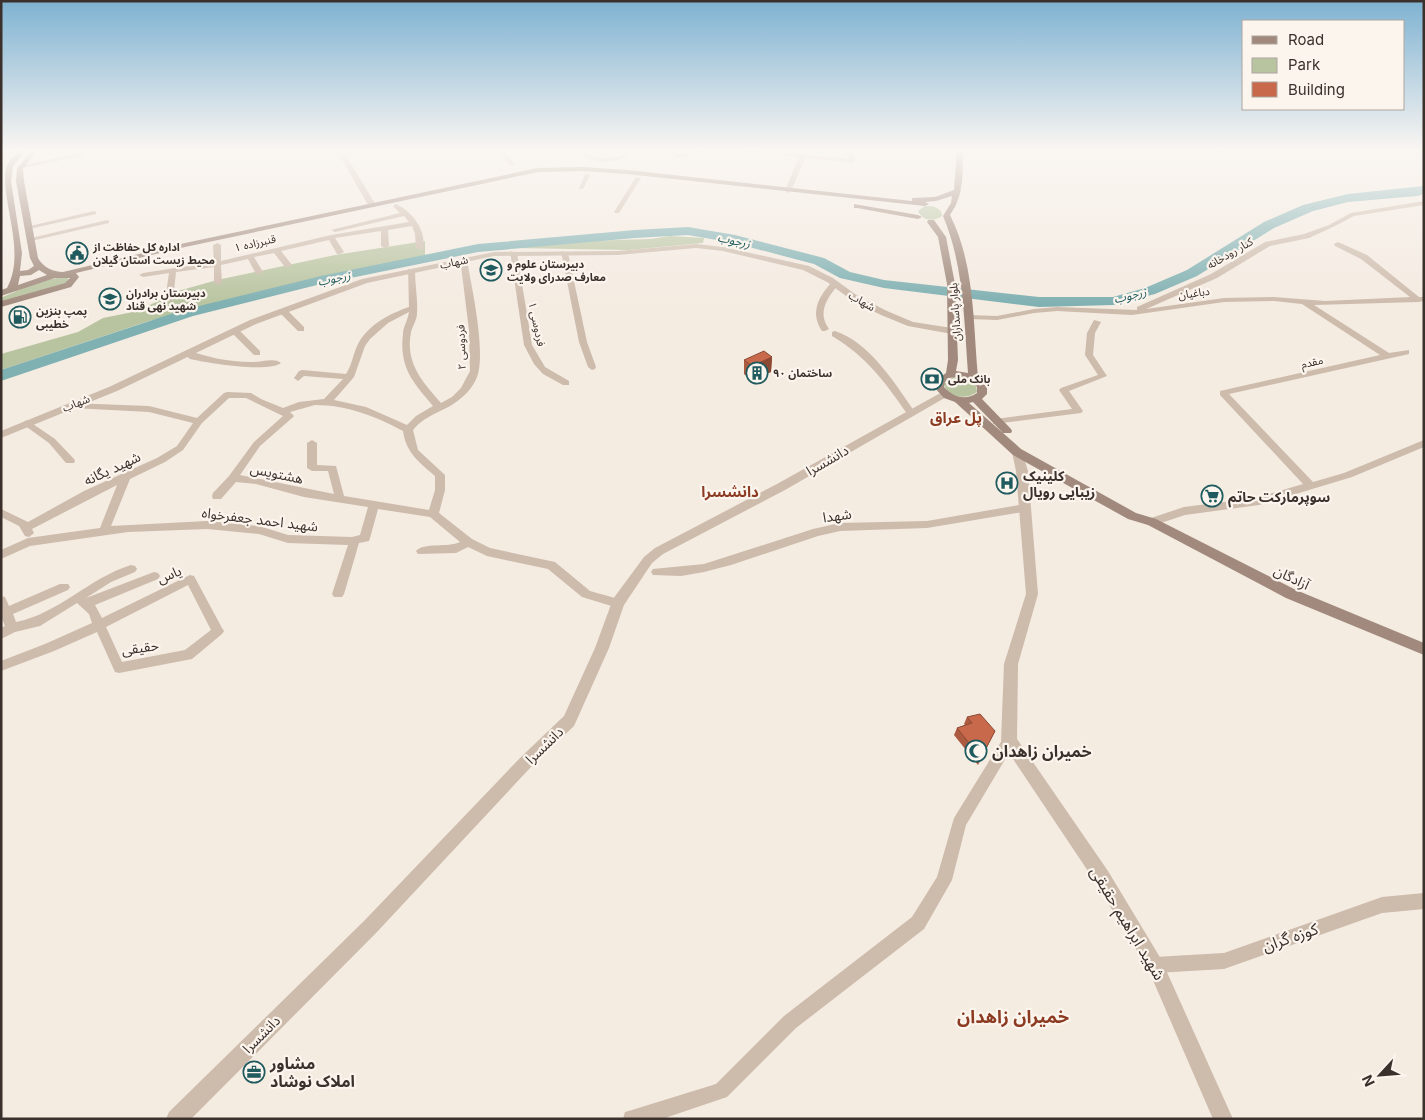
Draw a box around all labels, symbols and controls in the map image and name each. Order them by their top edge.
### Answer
legend [1242,20,1405,110]
text: Road [1288,30,1324,49]
text: Park [1288,55,1321,74]
text: Building [1288,80,1345,99]
water label: زرجوب [716,229,752,251]
street label: قنبرزاده ۱ [233,231,277,255]
street label: کنار رودخانه [1204,234,1256,272]
place label: اداره کل حفاظت از محیط زیست استان گیلان [92,240,215,267]
public building icon: اداره کل حفاظت از محیط زیست استان گیلان [65,241,89,265]
street label: شهاب [439,252,470,272]
place label: دبیرستان علوم و معارف صدرای ولایت [507,257,606,284]
school or university icon: دبیرستان علوم و معارف صدرای ولایت [479,258,503,282]
water label: زرجوب [316,267,353,289]
street label: بلوار پاسداران [946,282,965,342]
water label: زرجوب [1112,284,1149,307]
street label: دباغیان [1177,284,1211,302]
place label: دبیرستان برادران شهید نهی قناد [126,286,206,313]
school or university icon: دبیرستان برادران شهید نهی قناد [98,287,122,311]
street label: شهاب [846,288,878,315]
street label: فردوسی ۱ [525,300,549,348]
place label: پمپ بنزین خطیبی [36,304,87,331]
fuel station icon: پمپ بنزین خطیبی [8,305,32,329]
street label: فردوسی ۲ [453,324,469,370]
street label: مقدم [1300,353,1325,372]
building icon: ساختمان ۹۰ [745,361,769,385]
place label: ساختمان ۹۰ [773,366,832,380]
bank icon: بانک ملی [920,367,944,391]
place label: بانک ملی [948,372,991,386]
street label: شهاب [60,391,92,415]
district label: پل عراق [930,408,982,427]
street label: دانشسرا [803,441,852,480]
street label: شهید یگانه [81,447,144,489]
street label: هشتویس [249,459,305,488]
place label: کلینیک زیبایی رویال [1023,467,1095,501]
hospital icon: کلینیک زیبایی رویال [995,471,1019,495]
district label: دانشسرا [701,482,759,501]
supermarket icon: سوپرمارکت حاتم [1200,484,1224,508]
place label: سوپرمارکت حاتم [1228,488,1330,508]
street label: شهید احمد جعفرخواه [201,503,319,536]
street label: شهدا [822,505,853,526]
street label: یاس [154,561,184,588]
street label: آزادگان [1271,561,1313,594]
street label: حقیقی [120,636,160,659]
street label: دانشسرا [522,723,567,768]
mosque icon: خمیران زاهدان [964,739,988,763]
place label: خمیران زاهدان [992,741,1092,761]
street label: شهید ابراهیم حقیقی [1084,862,1170,985]
street label: کوزه گران [1259,918,1321,956]
district label: خمیران زاهدان [957,1006,1069,1028]
street label: دانشسرا [239,1011,284,1057]
north arrow [1355,1050,1405,1100]
place label: مشاور املاک نوشاد [269,1053,355,1091]
office icon: مشاور املاک نوشاد [242,1060,266,1084]
text: N [1358,1072,1378,1089]

